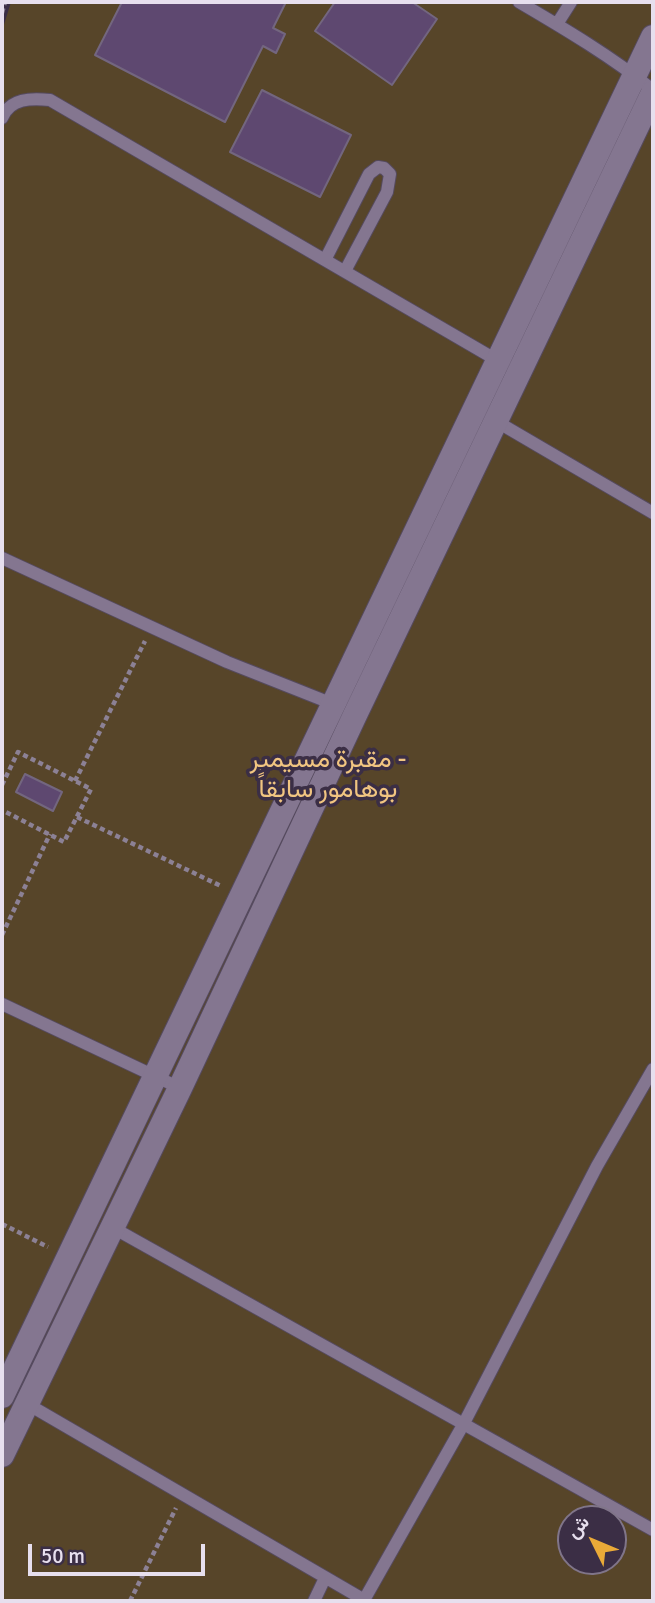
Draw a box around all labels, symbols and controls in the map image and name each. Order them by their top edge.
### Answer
park label: مقبرة مسيمير - بوهامور سابقاً [250,744,406,806]
north arrow [557,1505,627,1575]
text: ش [562,1511,595,1544]
scale bar [32,1530,208,1574]
text: 50 m [41,1543,85,1569]

